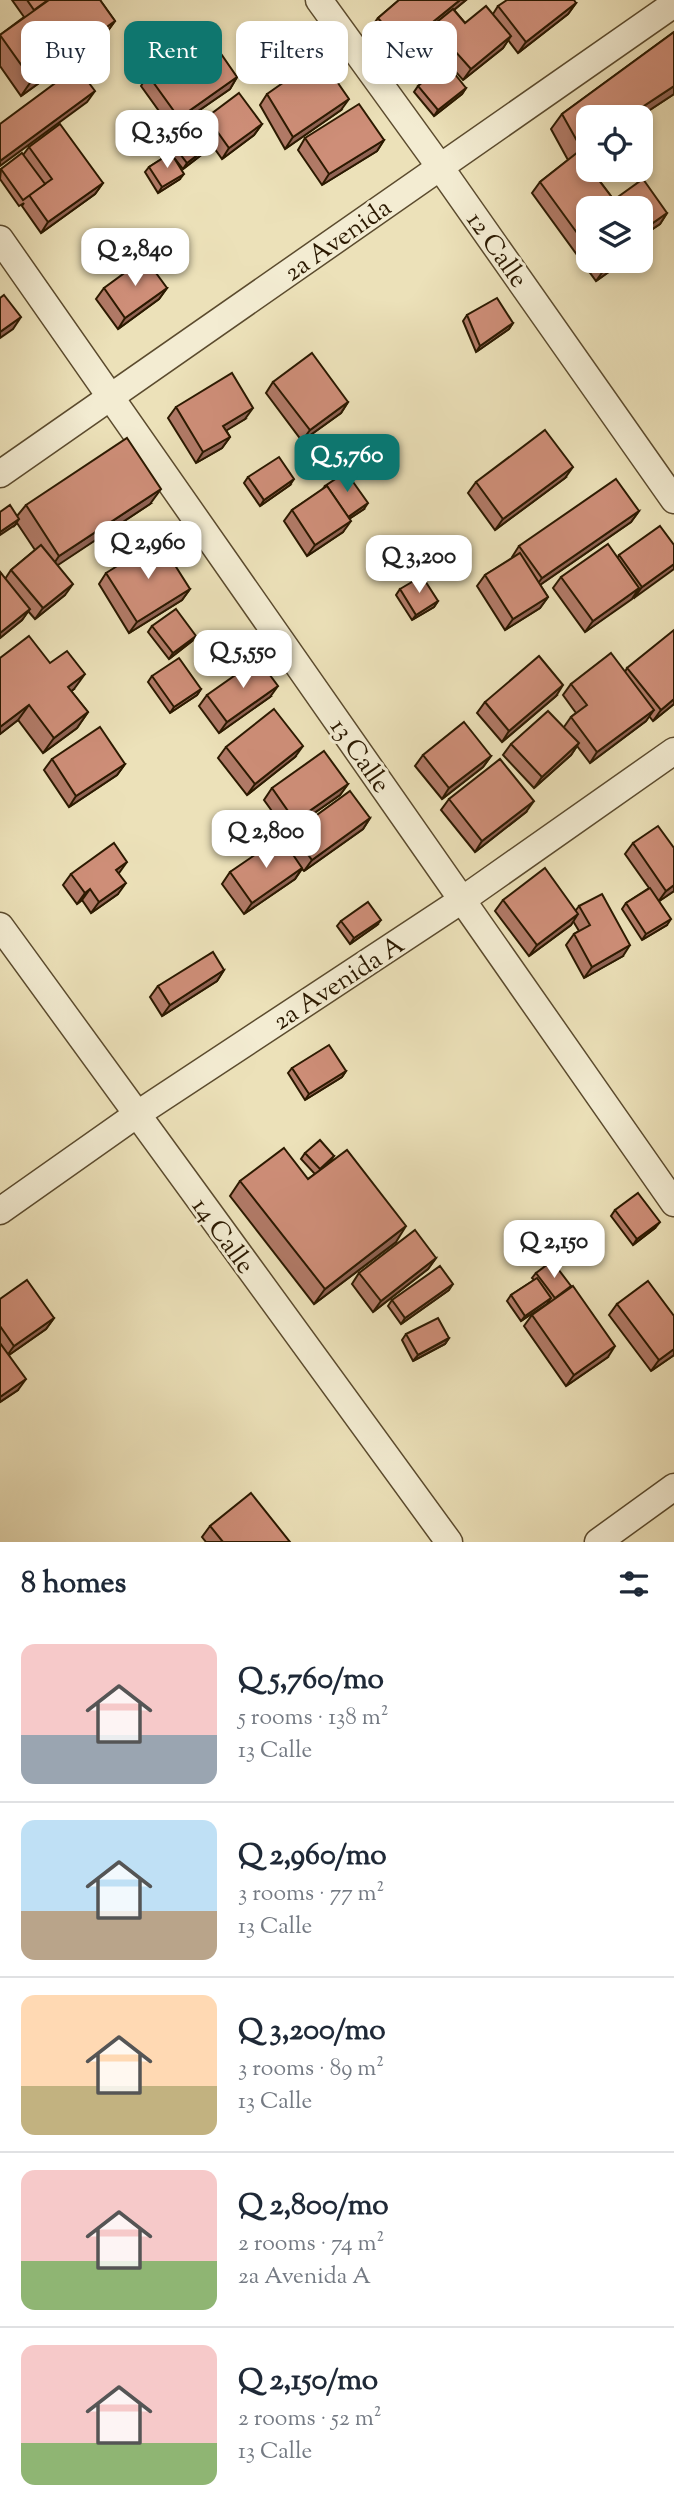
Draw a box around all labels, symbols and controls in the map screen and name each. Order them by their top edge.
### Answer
chip: Buy [21,21,110,84]
chip: Rent [124,21,222,84]
chip: Filters [236,21,348,84]
chip: New [362,21,457,84]
map controls [576,105,653,273]
button: locate [576,105,653,182]
pin: Q 3,560 [102,110,232,170]
text: Q 3,560 [131,116,203,149]
street label: 2a Avenida [277,190,400,292]
button: layers [576,196,653,273]
street label: 12 Calle [456,205,536,296]
pin: Q 2,840 [70,229,200,288]
text: Q 2,840 [97,234,173,267]
pin: Q 5,760 [282,434,412,494]
text: Q 5,760 [311,440,383,473]
pin: Q 2,960 [83,522,213,581]
text: Q 2,960 [110,527,186,560]
pin: Q 3,200 [354,536,484,595]
text: Q 3,200 [382,541,456,574]
pin: Q 5,550 [178,630,308,690]
text: Q 5,550 [210,636,276,669]
street label: 13 Calle [320,711,398,801]
pin: Q 2,800 [201,810,331,870]
text: Q 2,800 [228,816,304,849]
street label: 2a Avenida A [266,928,412,1041]
street label: 14 Calle [182,1191,262,1282]
pin: Q 2,150 [489,1220,619,1280]
text: Q 2,150 [520,1226,588,1259]
text: 8 homes [21,1563,126,1606]
icon: filters [615,1565,653,1603]
text: Q 5,760/mo [238,1659,384,1702]
icon: home [77,1672,161,1756]
text: 5 rooms · 138 m² [238,1702,389,1735]
text: 13 Calle [238,1735,312,1768]
text: Q 2,960/mo [238,1835,387,1878]
icon: home [77,1848,161,1932]
text: 3 rooms · 77 m² [238,1878,384,1911]
text: 13 Calle [238,1911,312,1944]
text: Q 3,200/mo [238,2010,386,2053]
icon: home [77,2023,161,2107]
text: 3 rooms · 89 m² [238,2053,384,2086]
text: 13 Calle [238,2086,312,2119]
text: Q 2,800/mo [238,2185,389,2228]
icon: home [77,2198,161,2282]
text: 2 rooms · 74 m² [238,2228,384,2261]
text: 2a Avenida A [238,2261,371,2294]
text: Q 2,150/mo [238,2360,378,2403]
icon: home [77,2373,161,2457]
text: 2 rooms · 52 m² [238,2403,381,2436]
text: 13 Calle [238,2436,312,2469]

